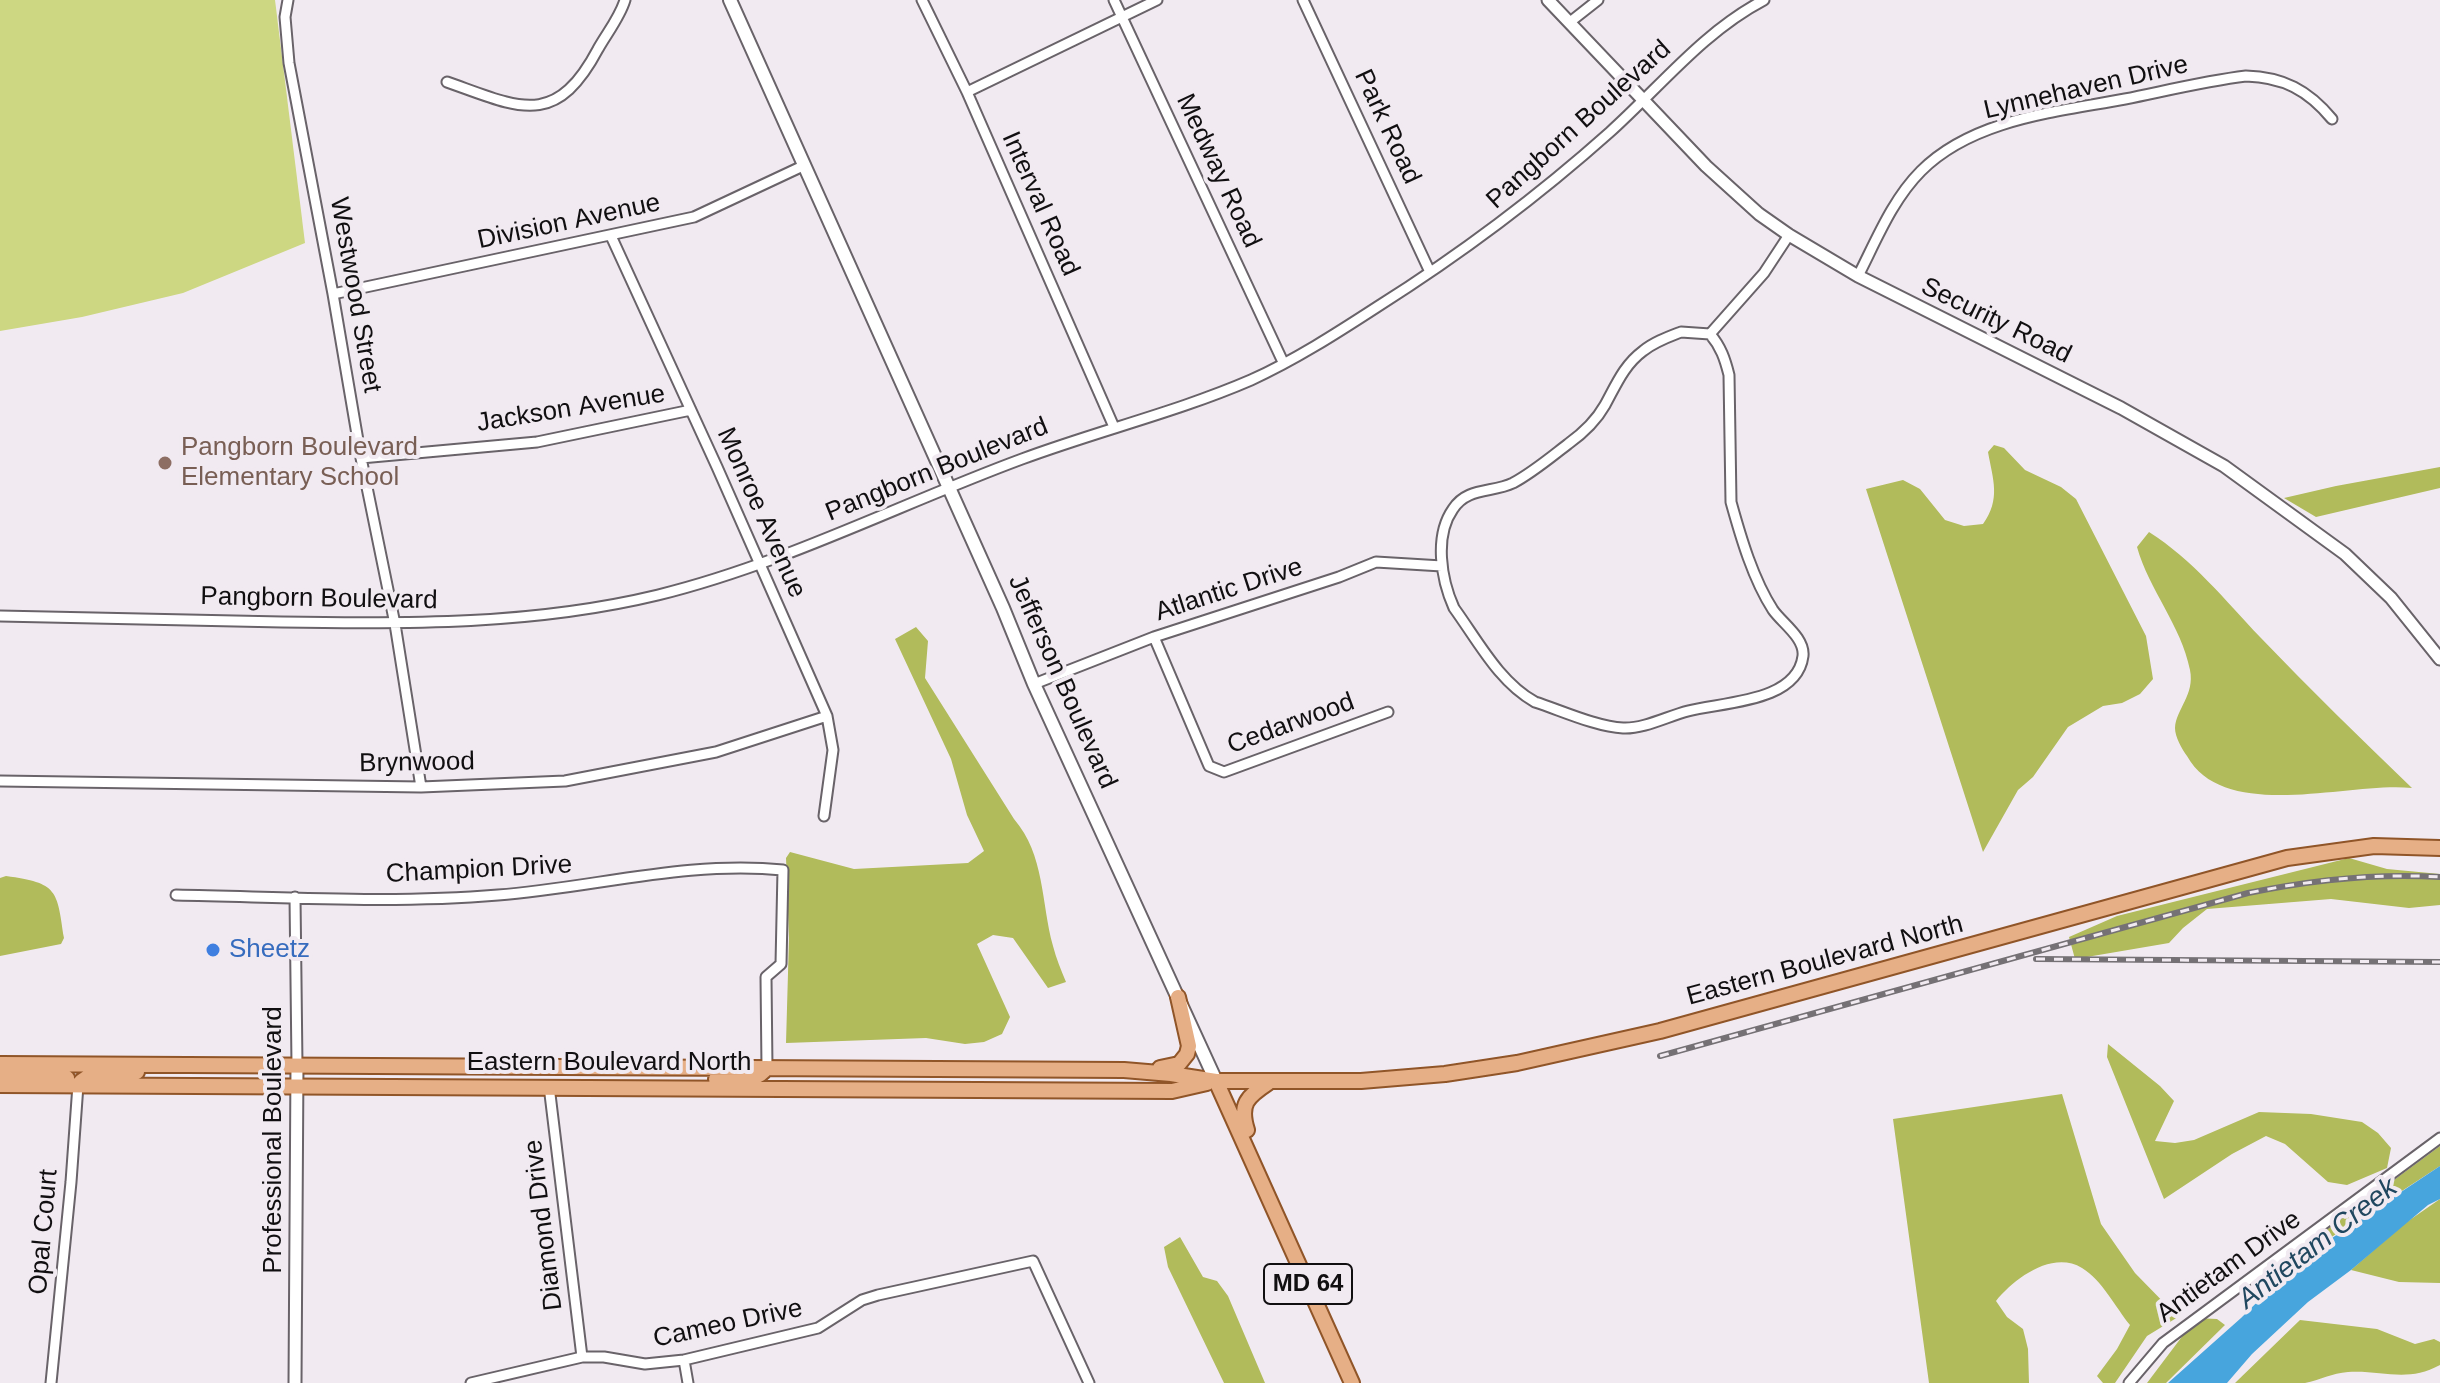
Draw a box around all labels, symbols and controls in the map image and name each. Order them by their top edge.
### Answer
street label: Pangborn Boulevard [1480,34,1678,216]
street label: Lynnehaven Drive [1981,49,2191,127]
street label: Park Road [1347,65,1427,189]
street label: Medway Road [1169,89,1267,253]
street label: Interval Road [994,127,1086,281]
street label: Division Avenue [475,187,663,257]
street label: Westwood Street [322,195,388,395]
street label: Security Road [1916,271,2076,371]
street label: Jackson Avenue [475,379,667,439]
street label: Pangborn Boulevard [821,411,1053,529]
street label: Monroe Avenue [710,423,812,603]
place label: Pangborn Boulevard Elementary School [181,432,418,494]
marker: Pangborn Boulevard Elementary School [156,454,174,472]
street label: Atlantic Drive [1151,551,1307,629]
street label: Jefferson Boulevard [1001,570,1123,794]
street label: Pangborn Boulevard [200,581,438,617]
street label: Cedarwood [1223,687,1359,761]
street label: Brynwood [359,746,475,780]
street label: Champion Drive [385,850,573,890]
street label: Eastern Boulevard North [1683,909,1967,1013]
place label: Sheetz [229,934,310,966]
marker: Sheetz [204,941,222,959]
street label: Professional Boulevard [258,1006,290,1274]
street label: Eastern Boulevard North [467,1047,751,1079]
street label: Diamond Drive [518,1138,570,1312]
street label: Opal Court [23,1168,65,1296]
water label: Antietam Creek [2232,1171,2404,1317]
street label: Antietam Drive [2151,1204,2307,1330]
road number: MD 64 [1264,1264,1352,1304]
street label: Cameo Drive [651,1293,805,1355]

